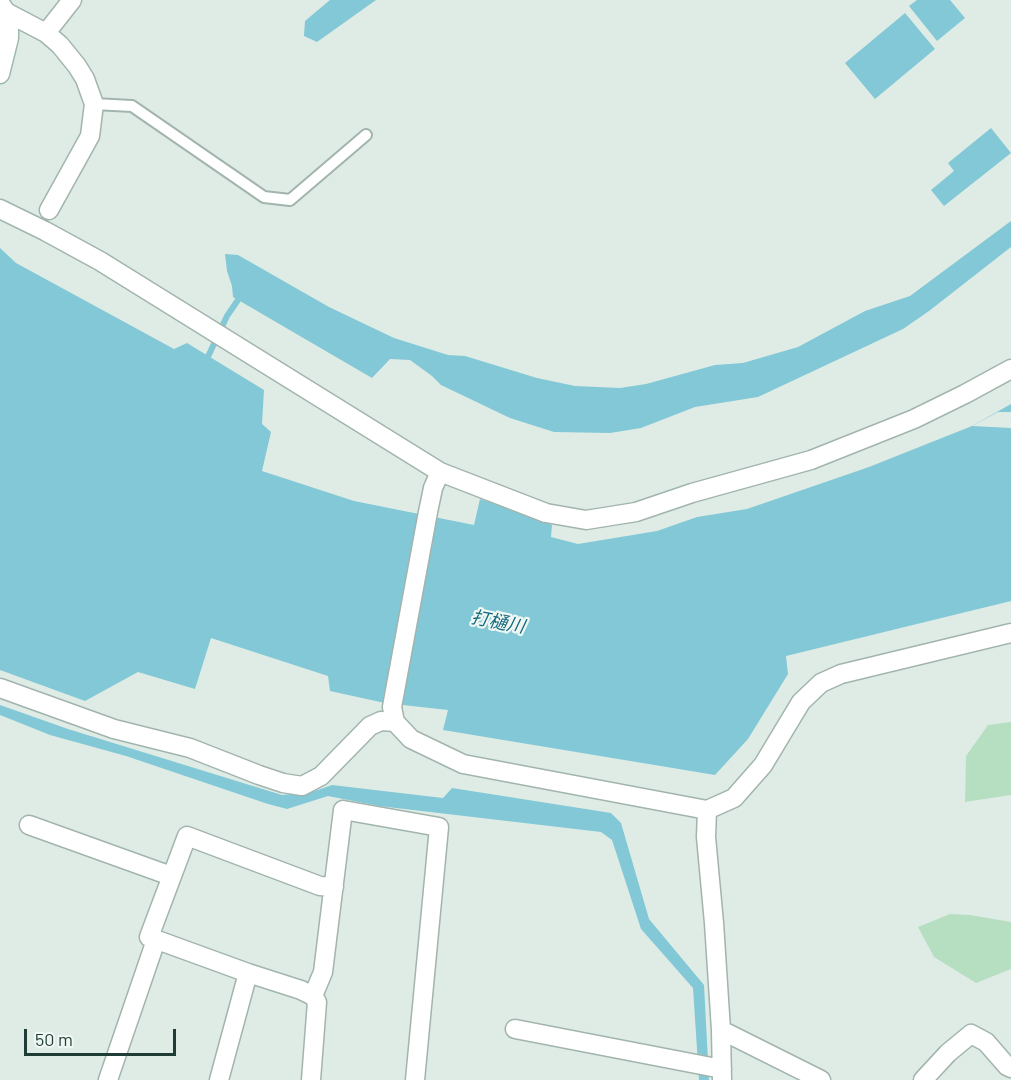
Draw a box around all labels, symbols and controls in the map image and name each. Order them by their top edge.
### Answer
water label: 打樋川 [469,606,527,638]
scale bar [27,1017,178,1055]
text: 50 m [35,1028,73,1050]

